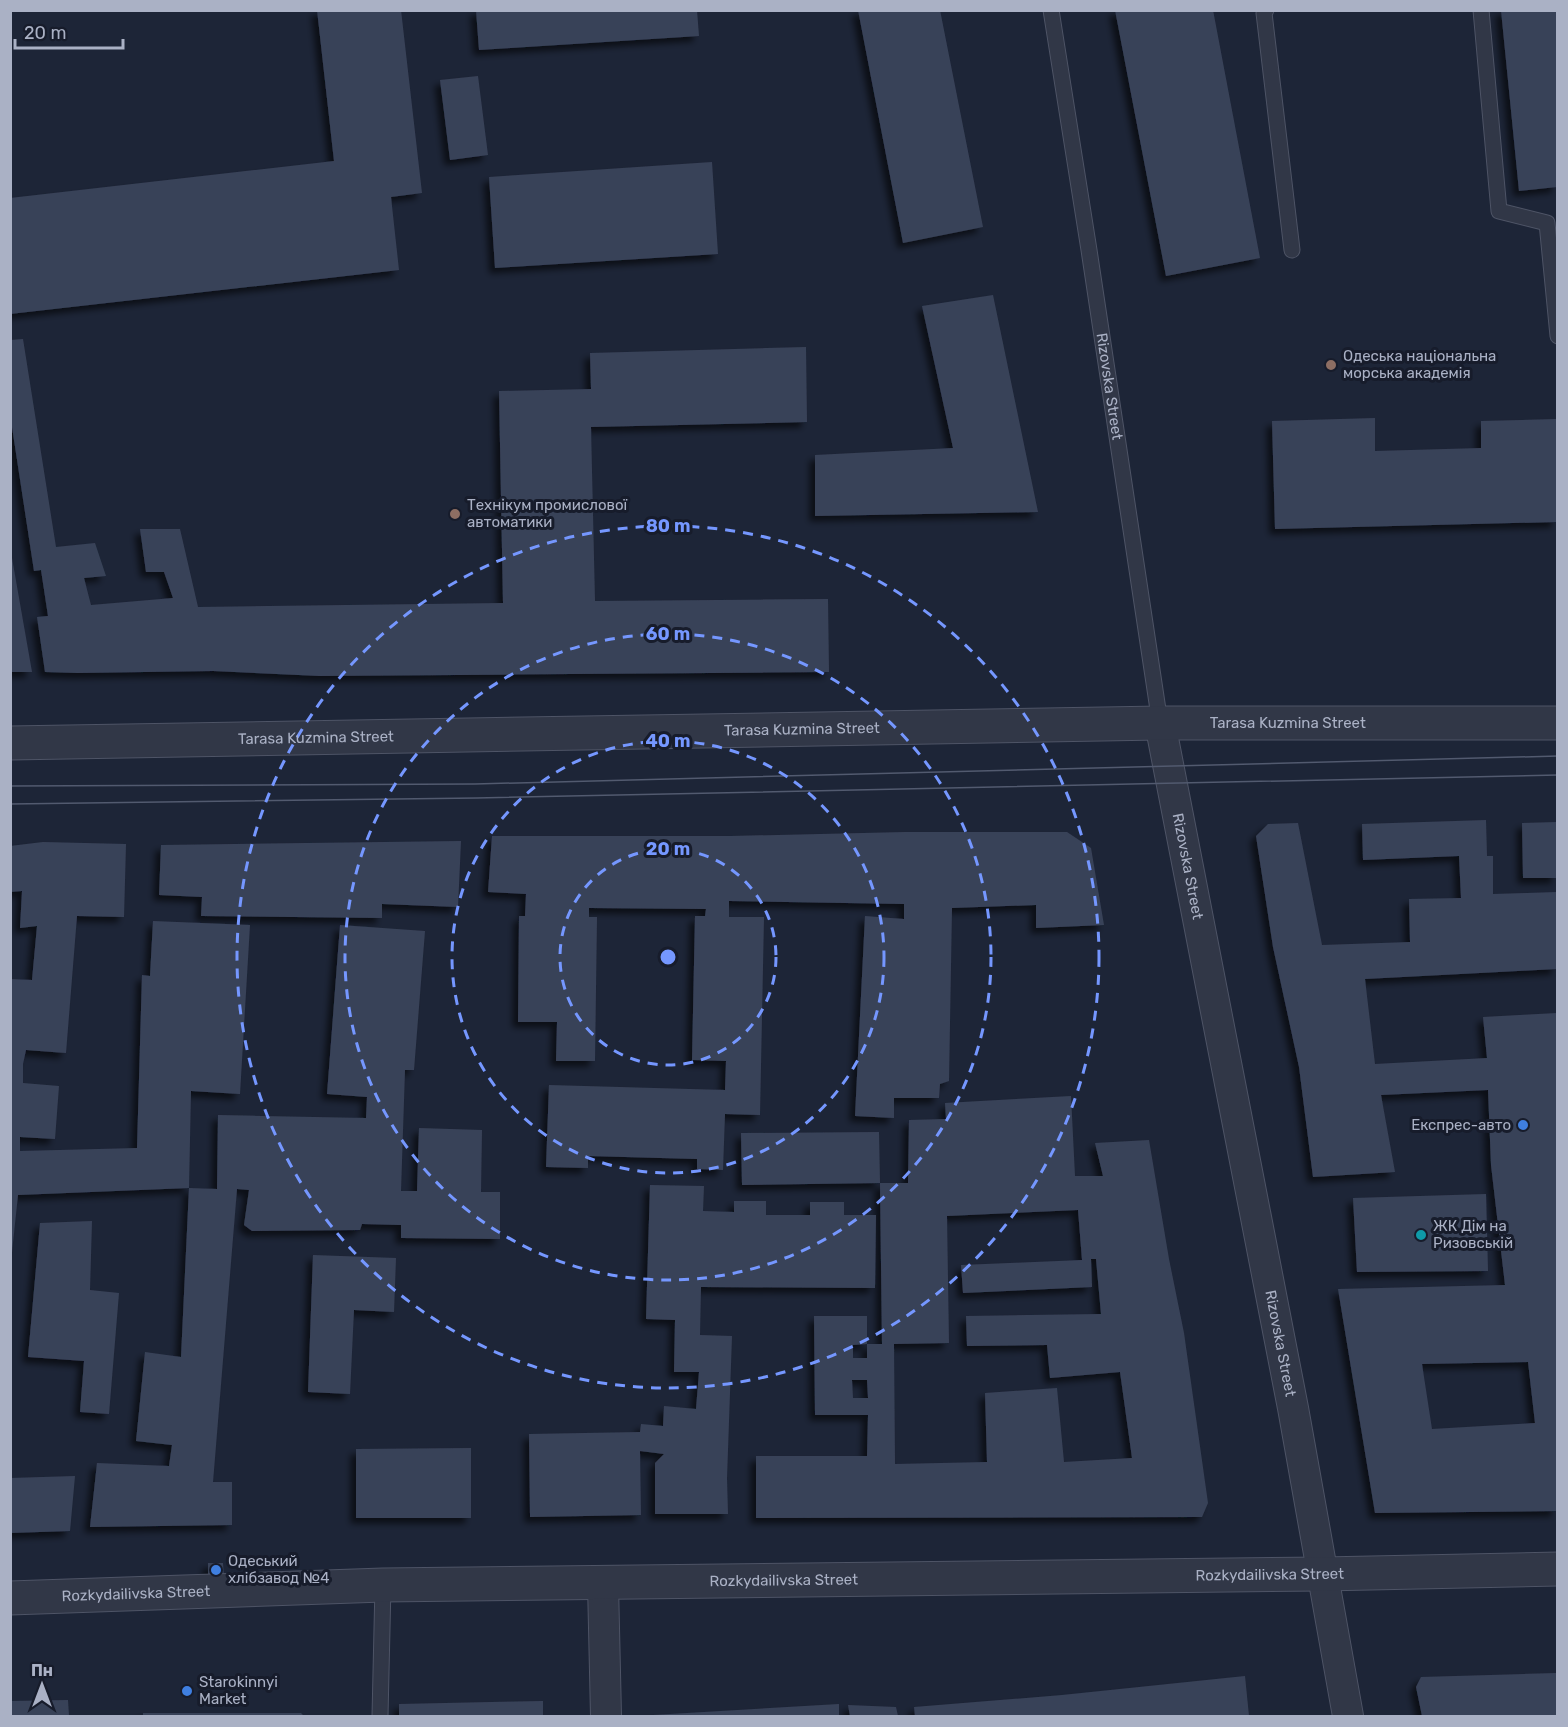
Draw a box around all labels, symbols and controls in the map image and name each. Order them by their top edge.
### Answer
scale bar [15,12,123,50]
text: 20 m [24,22,66,44]
street label: Rizovska Street [1093,332,1126,441]
place label: Одеська національна морська академія [1343,347,1496,382]
marker: Одеська національна морська академія [1324,358,1338,372]
place label: Технікум промислової автоматики [467,496,628,531]
marker: Технікум промислової автоматики [448,507,462,521]
text: 80 m [646,515,690,537]
text: 60 m [646,623,690,645]
street label: Tarasa Kuzmina Street [1210,714,1366,732]
street label: Tarasa Kuzmina Street [724,719,880,740]
street label: Tarasa Kuzmina Street [238,727,394,748]
text: 40 m [646,730,690,752]
street label: Rizovska Street [1169,812,1207,921]
text: 20 m [646,838,690,860]
centre of rings [658,947,678,967]
place label: Експрес-авто [1411,1116,1511,1134]
marker: Експрес-авто [1516,1118,1530,1132]
place label: ЖК Дім на Ризовській [1433,1217,1513,1252]
marker: ЖК Дім на Ризовській [1414,1228,1428,1242]
street label: Rizovska Street [1261,1289,1300,1398]
place label: Одеський хлібзавод №4 [228,1552,329,1587]
marker: Одеський хлібзавод №4 [209,1563,223,1577]
street label: Rozkydailivska Street [1195,1565,1344,1584]
street label: Rozkydailivska Street [709,1570,858,1590]
street label: Rozkydailivska Street [61,1582,211,1605]
north arrow [12,1655,72,1715]
text: Пн [31,1661,53,1680]
place label: Starokinnyi Market [199,1673,278,1708]
marker: Starokinnyi Market [180,1684,194,1698]

